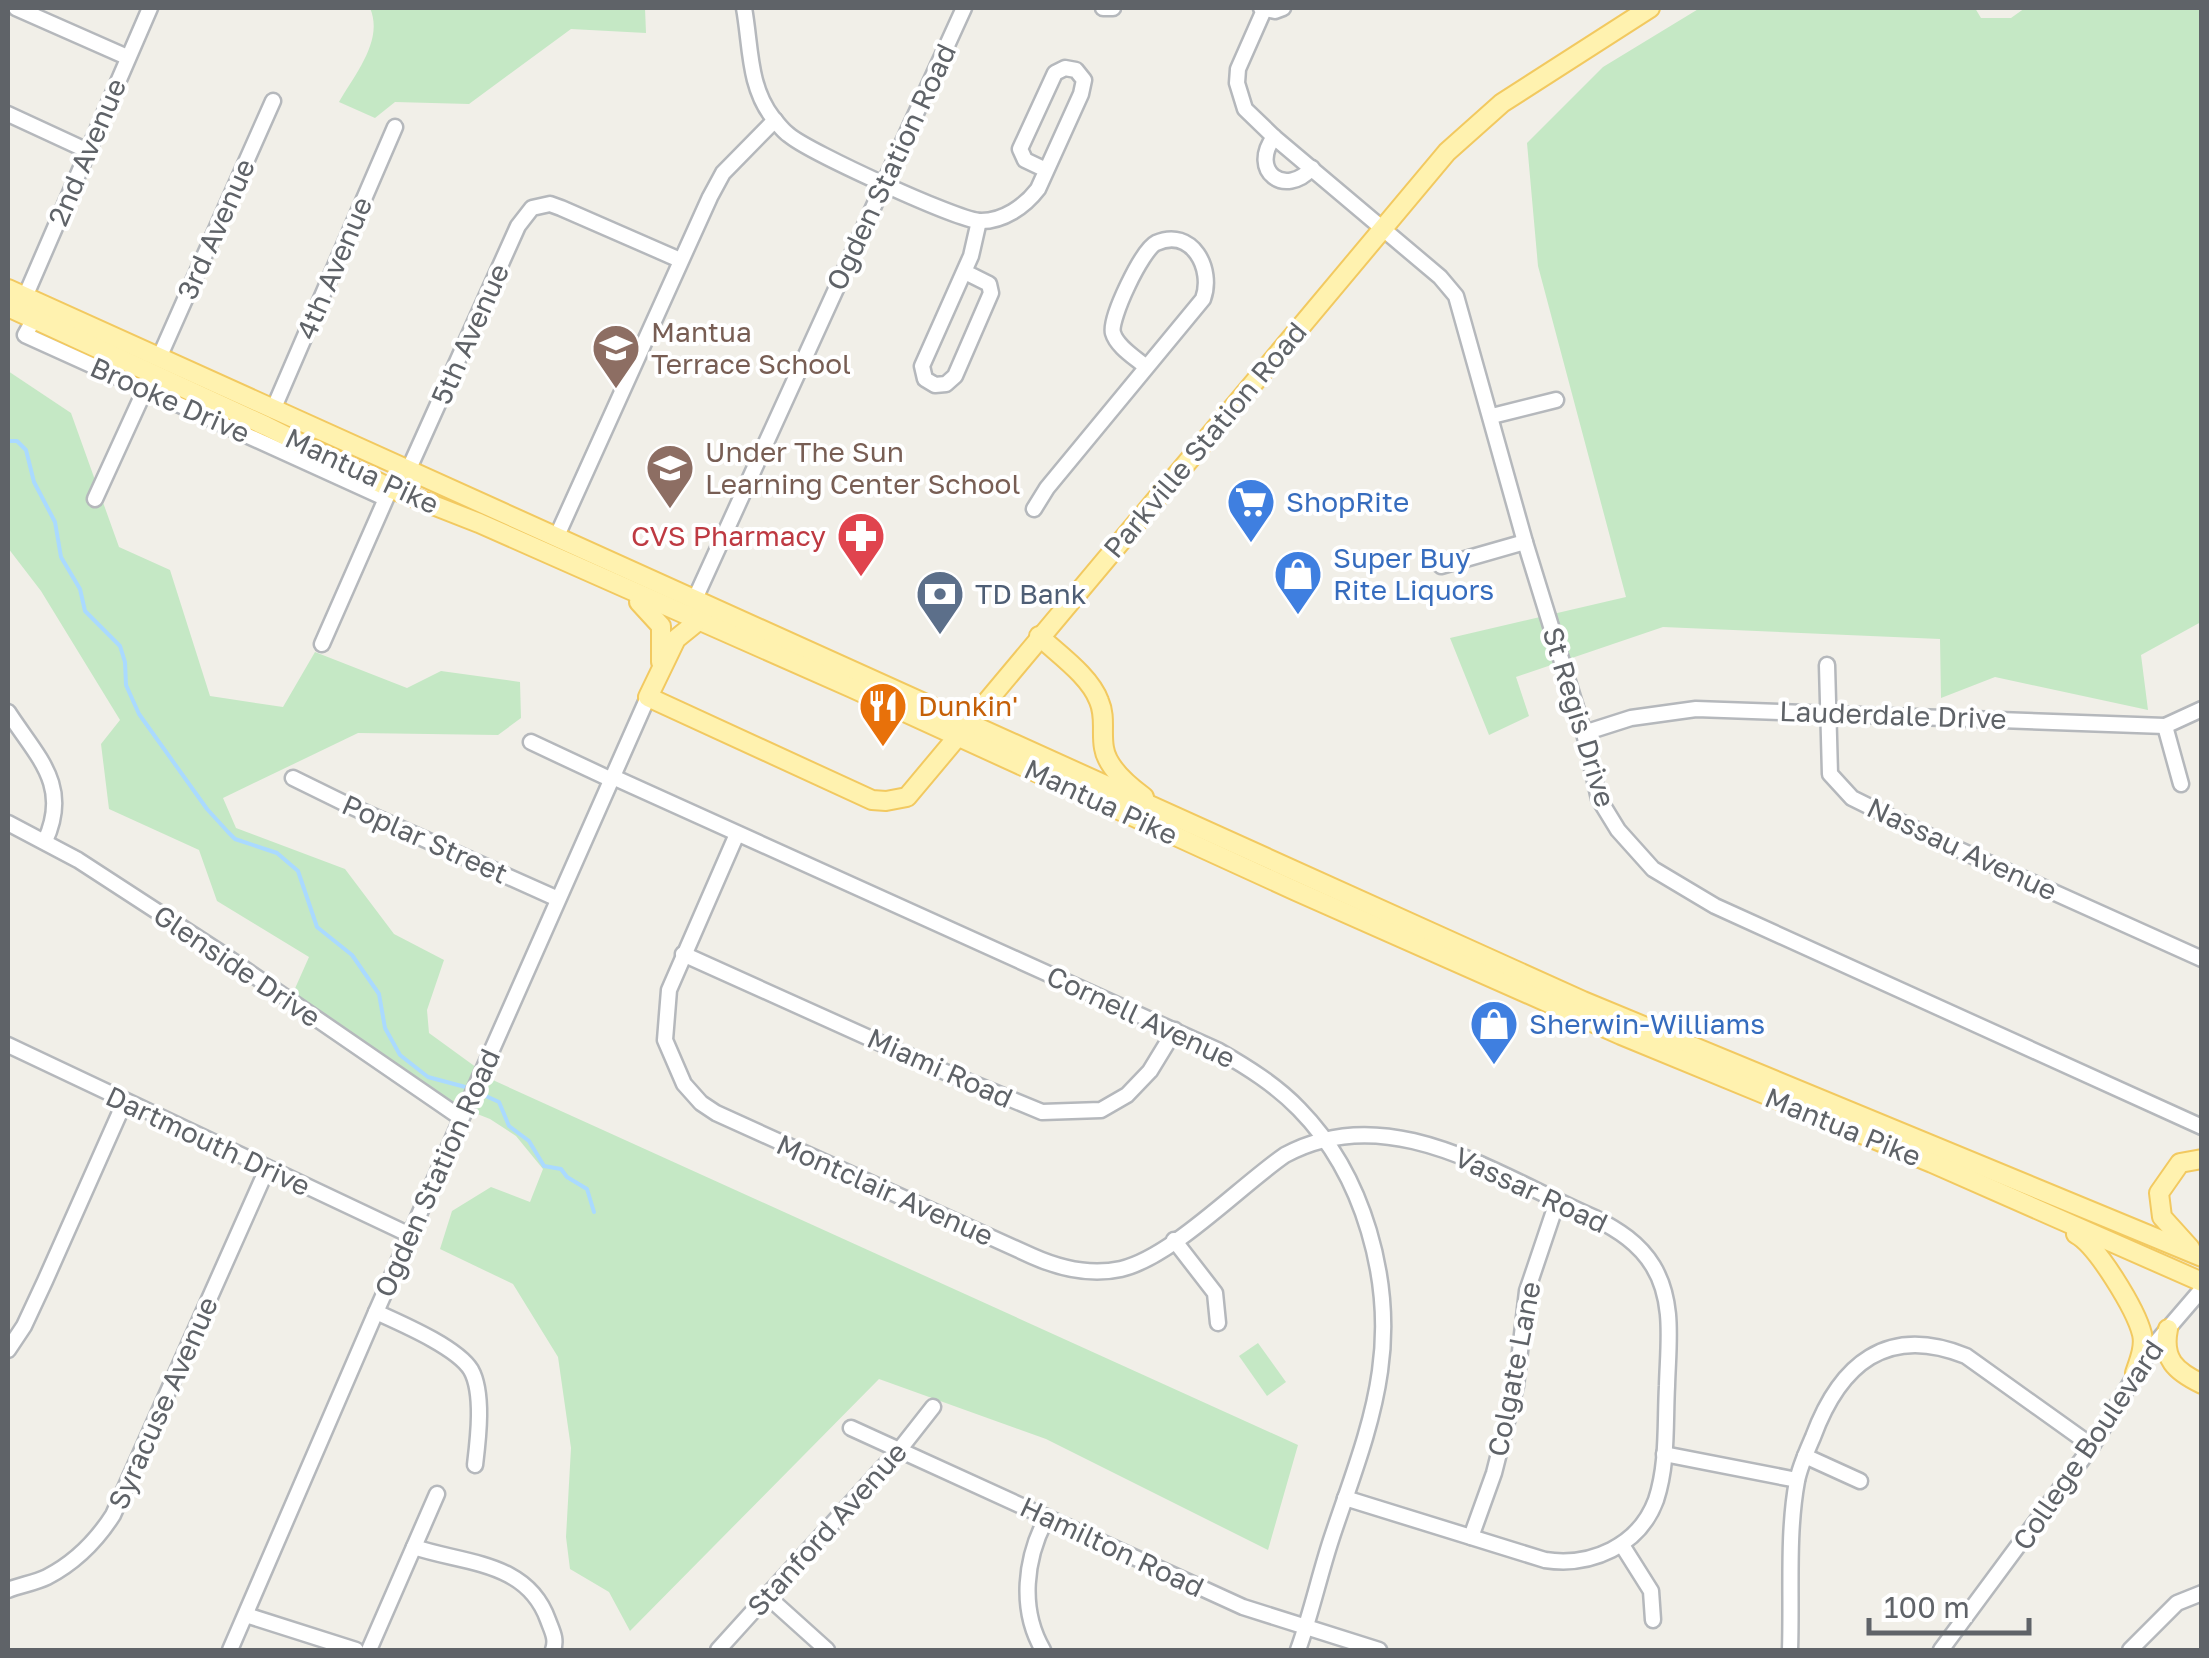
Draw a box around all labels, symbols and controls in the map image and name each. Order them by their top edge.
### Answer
street label: Ogden Station Road [819,38,962,295]
street label: 2nd Avenue [41,73,132,230]
street label: 3rd Avenue [170,154,261,304]
street label: 4th Avenue [289,192,378,344]
street label: 5th Avenue [424,258,515,409]
place label: Mantua Terrace School [651,315,851,380]
street label: Parkville Station Road [1096,315,1313,564]
school or university icon: Mantua Terrace School [590,322,642,390]
street label: Brooke Drive [85,350,255,449]
street label: Mantua Pike [280,421,444,520]
place label: Under The Sun Learning Center School [705,435,1020,500]
school or university icon: Under The Sun Learning Center School [644,442,696,510]
supermarket icon: ShopRite [1225,476,1277,544]
place label: ShopRite [1286,485,1409,518]
pharmacy icon: CVS Pharmacy [835,510,887,578]
place label: CVS Pharmacy [631,519,826,552]
place label: Super Buy Rite Liquors [1333,541,1494,606]
shop icon: Super Buy Rite Liquors [1272,548,1324,616]
bank icon: TD Bank [914,568,966,636]
place label: TD Bank [975,577,1087,610]
street label: St Regis Drive [1536,623,1623,811]
restaurant icon: Dunkin' [857,680,909,748]
place label: Dunkin' [918,689,1018,722]
street label: Lauderdale Drive [1779,694,2007,735]
street label: Mantua Pike [1019,752,1183,851]
street label: Poplar Street [337,787,513,890]
street label: Nassau Avenue [1862,790,2062,907]
street label: Glenside Drive [148,898,327,1034]
street label: Cornell Avenue [1042,958,1241,1075]
shop icon: Sherwin-Williams [1468,998,1520,1066]
place label: Sherwin-Williams [1529,1007,1765,1040]
street label: Miami Road [863,1021,1018,1114]
street label: Ogden Station Road [367,1044,506,1302]
street label: Dartmouth Drive [101,1079,316,1202]
street label: Mantua Pike [1760,1080,1926,1173]
street label: Montclair Avenue [772,1127,998,1252]
street label: Vassar Road [1450,1140,1613,1239]
street label: Colgate Lane [1480,1279,1547,1459]
street label: Syracuse Avenue [101,1292,224,1514]
street label: College Boulevard [2005,1334,2170,1556]
street label: Stanford Avenue [740,1435,913,1622]
street label: Hamilton Road [1015,1490,1209,1603]
scale bar [1869,1573,2029,1635]
text: 100 m [1884,1589,1970,1625]

